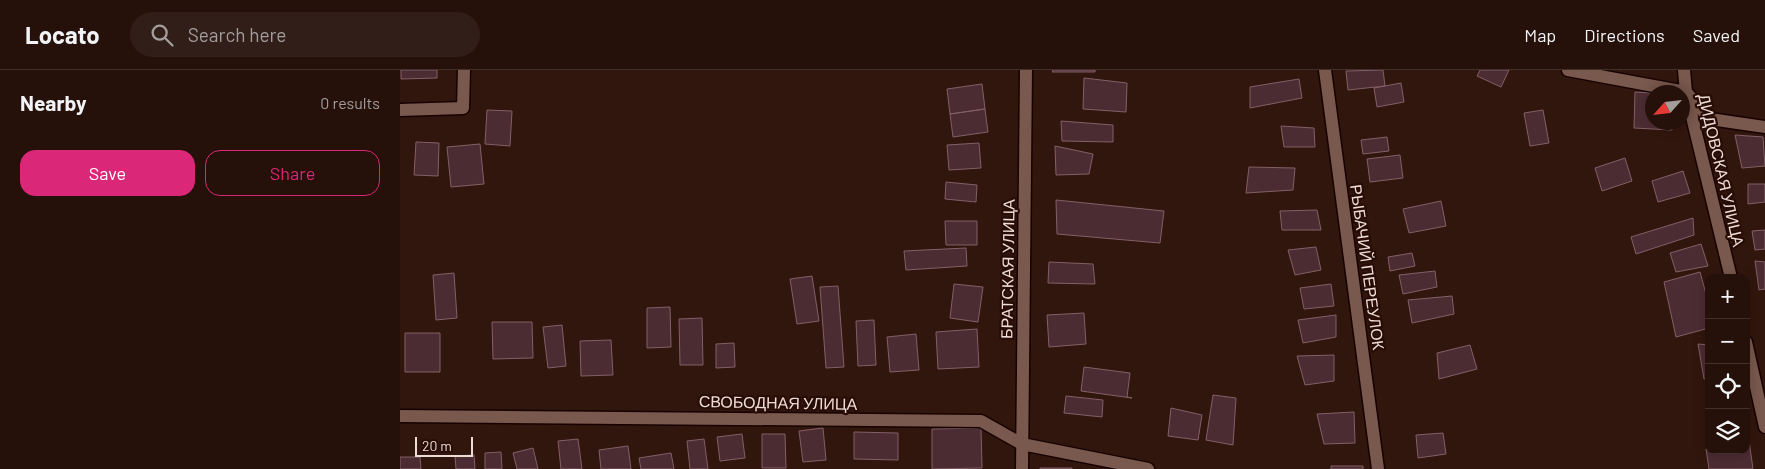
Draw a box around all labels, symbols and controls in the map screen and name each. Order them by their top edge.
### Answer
search box [130,12,480,57]
text: Locato [25,20,100,49]
icon: search [148,21,176,49]
text: Search here [188,23,286,46]
text: Map [1524,24,1556,46]
text: Directions [1584,24,1665,46]
text: Saved [1693,24,1740,46]
north arrow [1645,85,1690,130]
text: Nearby [20,90,86,115]
street label: ДИДОВСКАЯ УЛИЦА [1695,92,1749,249]
text: 0 results [320,93,380,112]
button: Save [20,150,195,196]
button: Share [205,150,380,196]
street label: РЫБАЧИЙ ПЕРЕУЛОК [1347,183,1389,352]
street label: БРАТСКАЯ УЛИЦА [996,199,1018,339]
map controls [1705,274,1750,454]
button: + [1705,274,1750,319]
button: − [1705,319,1750,364]
button: locate [1705,364,1750,409]
street label: СВОБОДНАЯ УЛИЦА [699,391,858,413]
button: layers [1705,409,1750,454]
scale bar [415,434,472,457]
text: 20 m [422,437,452,454]

